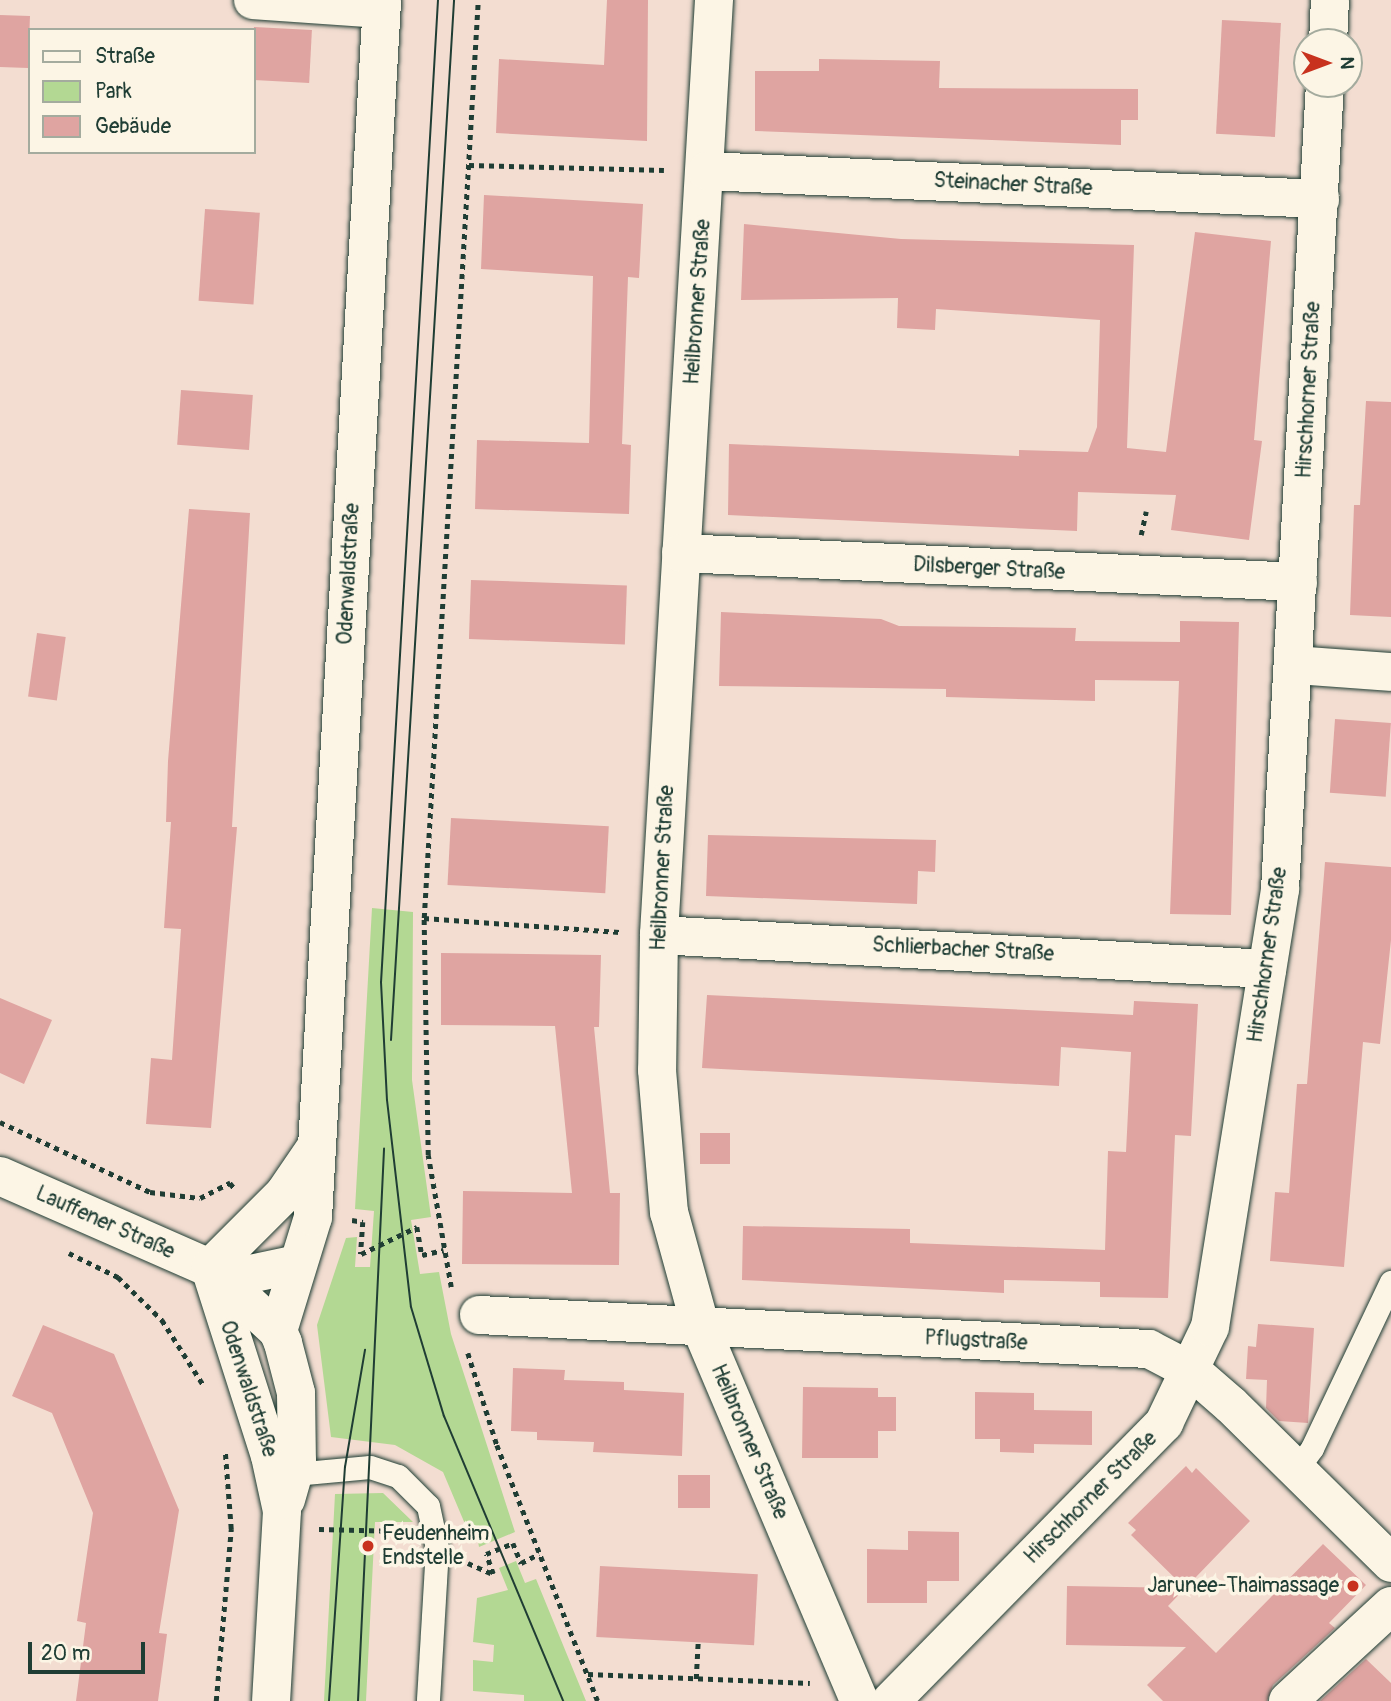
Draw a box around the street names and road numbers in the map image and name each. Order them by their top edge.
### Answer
street label: Steinacher Straße [933,168,1093,202]
street label: Heilbronner Straße [680,218,716,386]
street label: Hirschhorner Straße [1292,301,1326,479]
street label: Odenwaldstraße [333,503,365,645]
street label: Dilsberger Straße [912,552,1066,586]
street label: Heilbronner Straße [646,784,680,952]
street label: Hirschhorner Straße [1243,866,1293,1044]
street label: Schlierbacher Straße [871,933,1055,967]
street label: Lauffener Straße [32,1181,178,1265]
street label: Odenwaldstraße [214,1318,282,1460]
street label: Pflugstraße [924,1326,1028,1356]
street label: Heilbronner Straße [705,1361,793,1523]
street label: Hirschhorner Straße [1019,1426,1163,1570]

